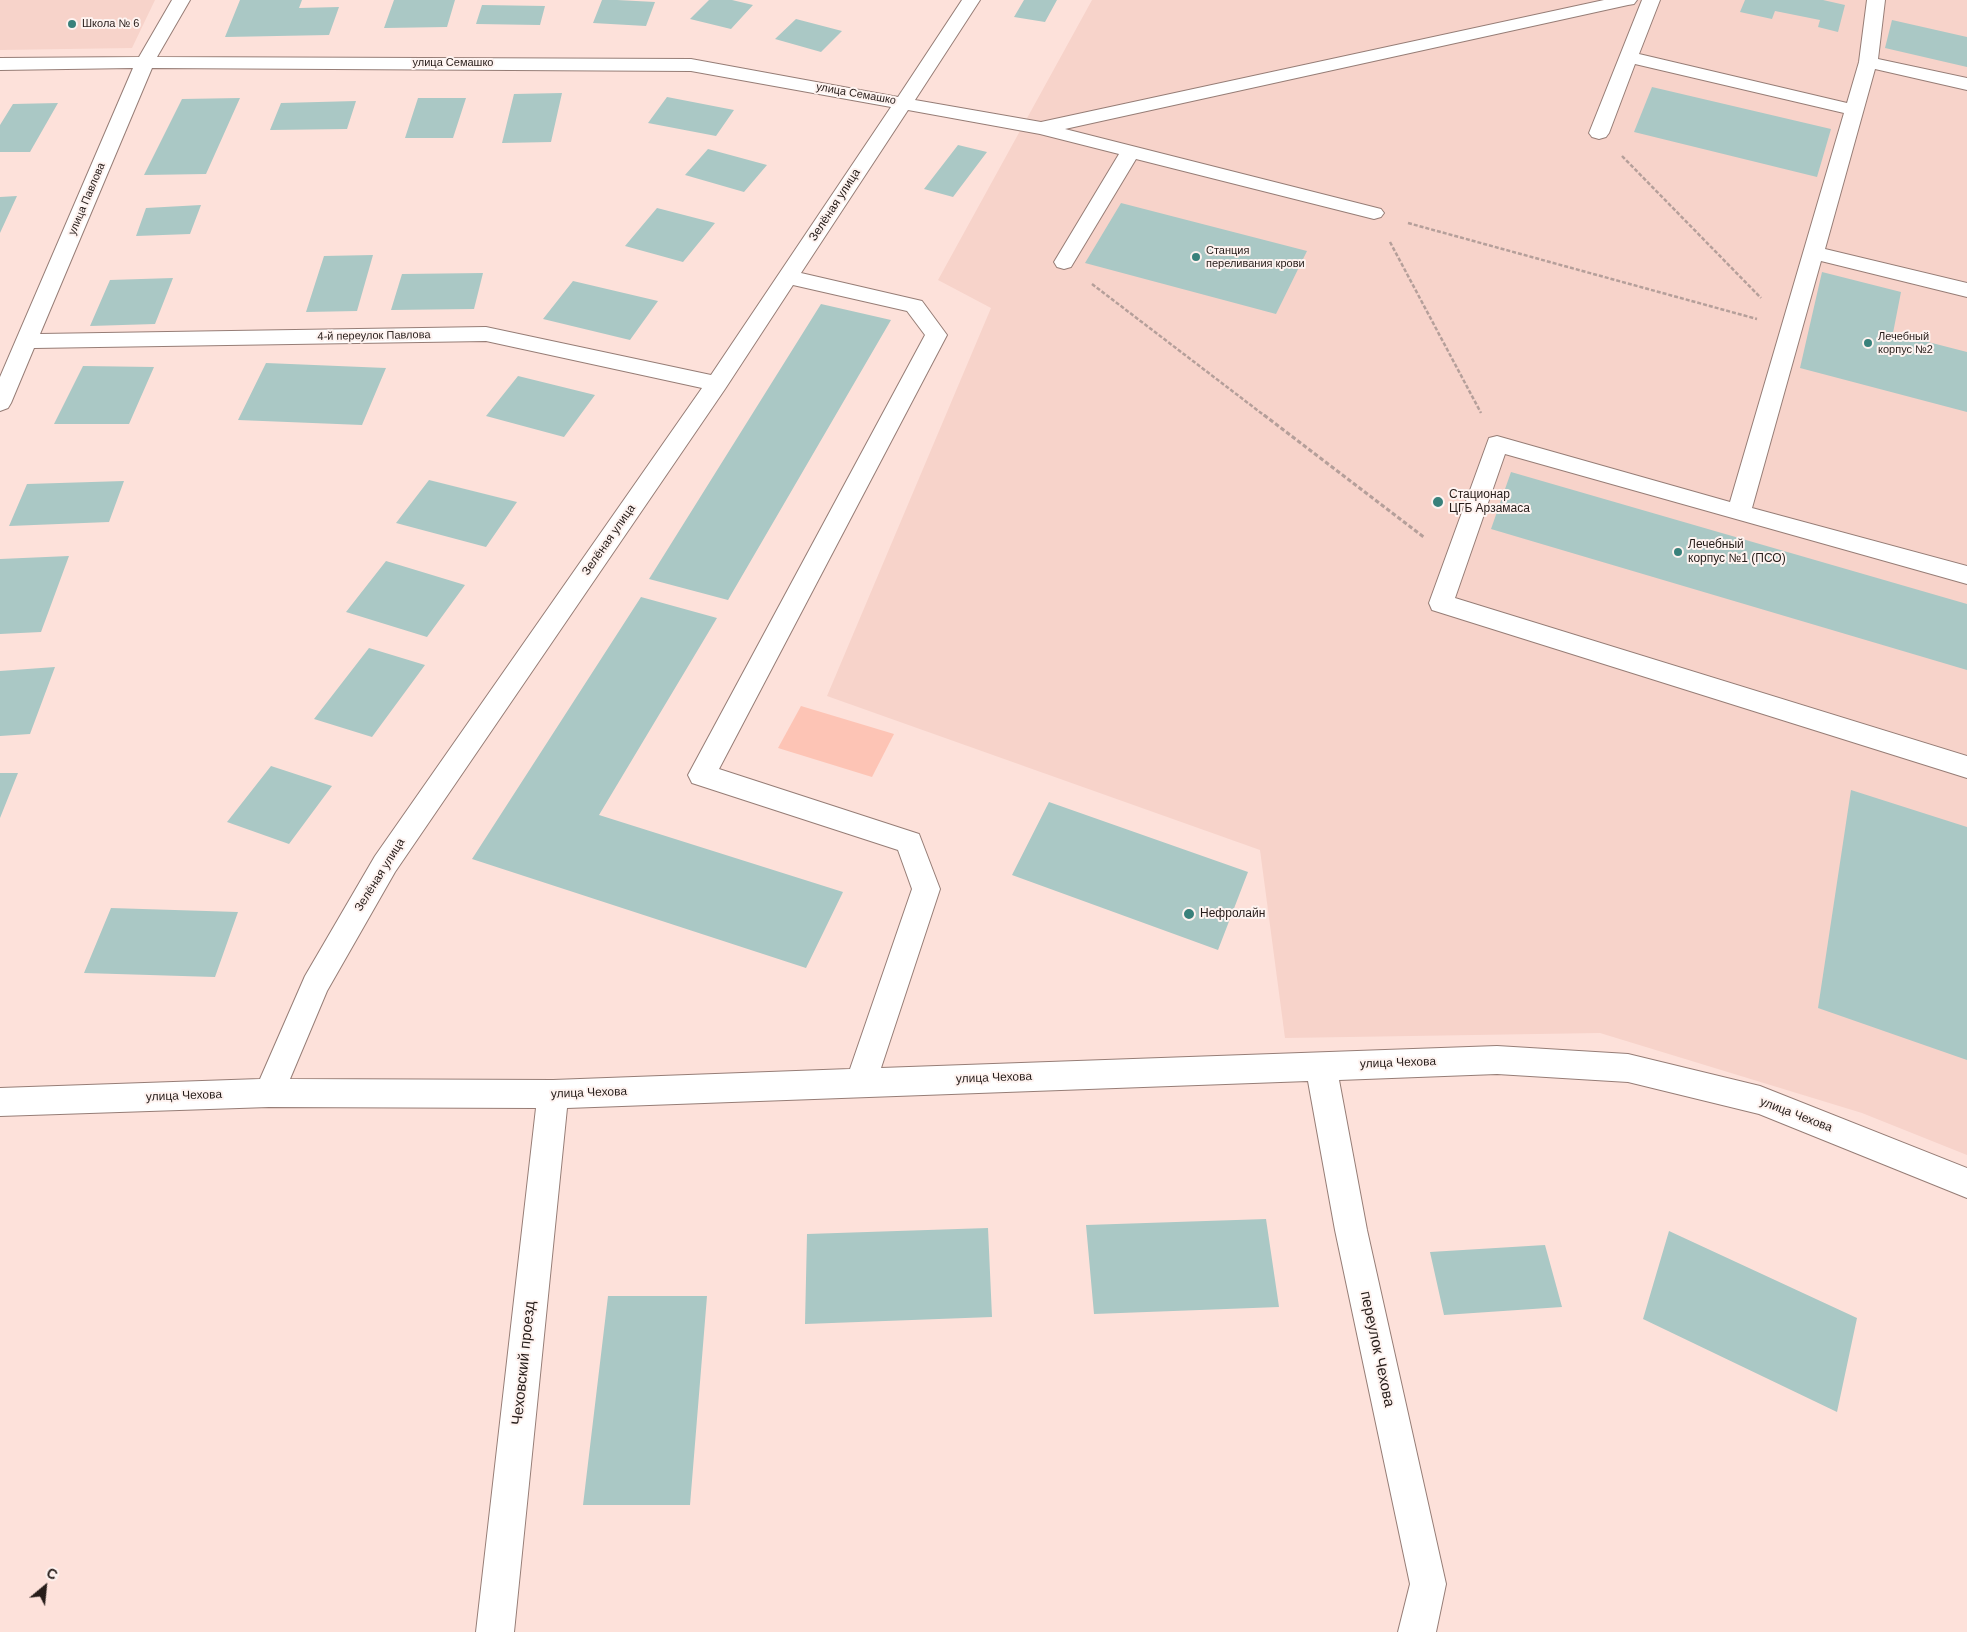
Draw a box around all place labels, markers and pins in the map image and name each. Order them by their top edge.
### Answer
place label: Школа № 6 [82,17,139,31]
marker: Школа № 6 [66,18,78,30]
place label: Станция переливания крови [1206,244,1305,270]
marker: Станция переливания крови [1190,251,1202,263]
place label: Лечебный корпус №2 [1878,330,1933,356]
marker: Лечебный корпус №2 [1862,337,1874,349]
place label: Стационар ЦГБ Арзамаса [1449,488,1530,516]
marker: Стационар ЦГБ Арзамаса [1431,495,1445,509]
place label: Лечебный корпус №1 (ПСО) [1688,538,1786,566]
marker: Лечебный корпус №1 (ПСО) [1672,546,1684,558]
marker: Нефролайн [1182,907,1196,921]
place label: Нефролайн [1200,907,1265,921]

